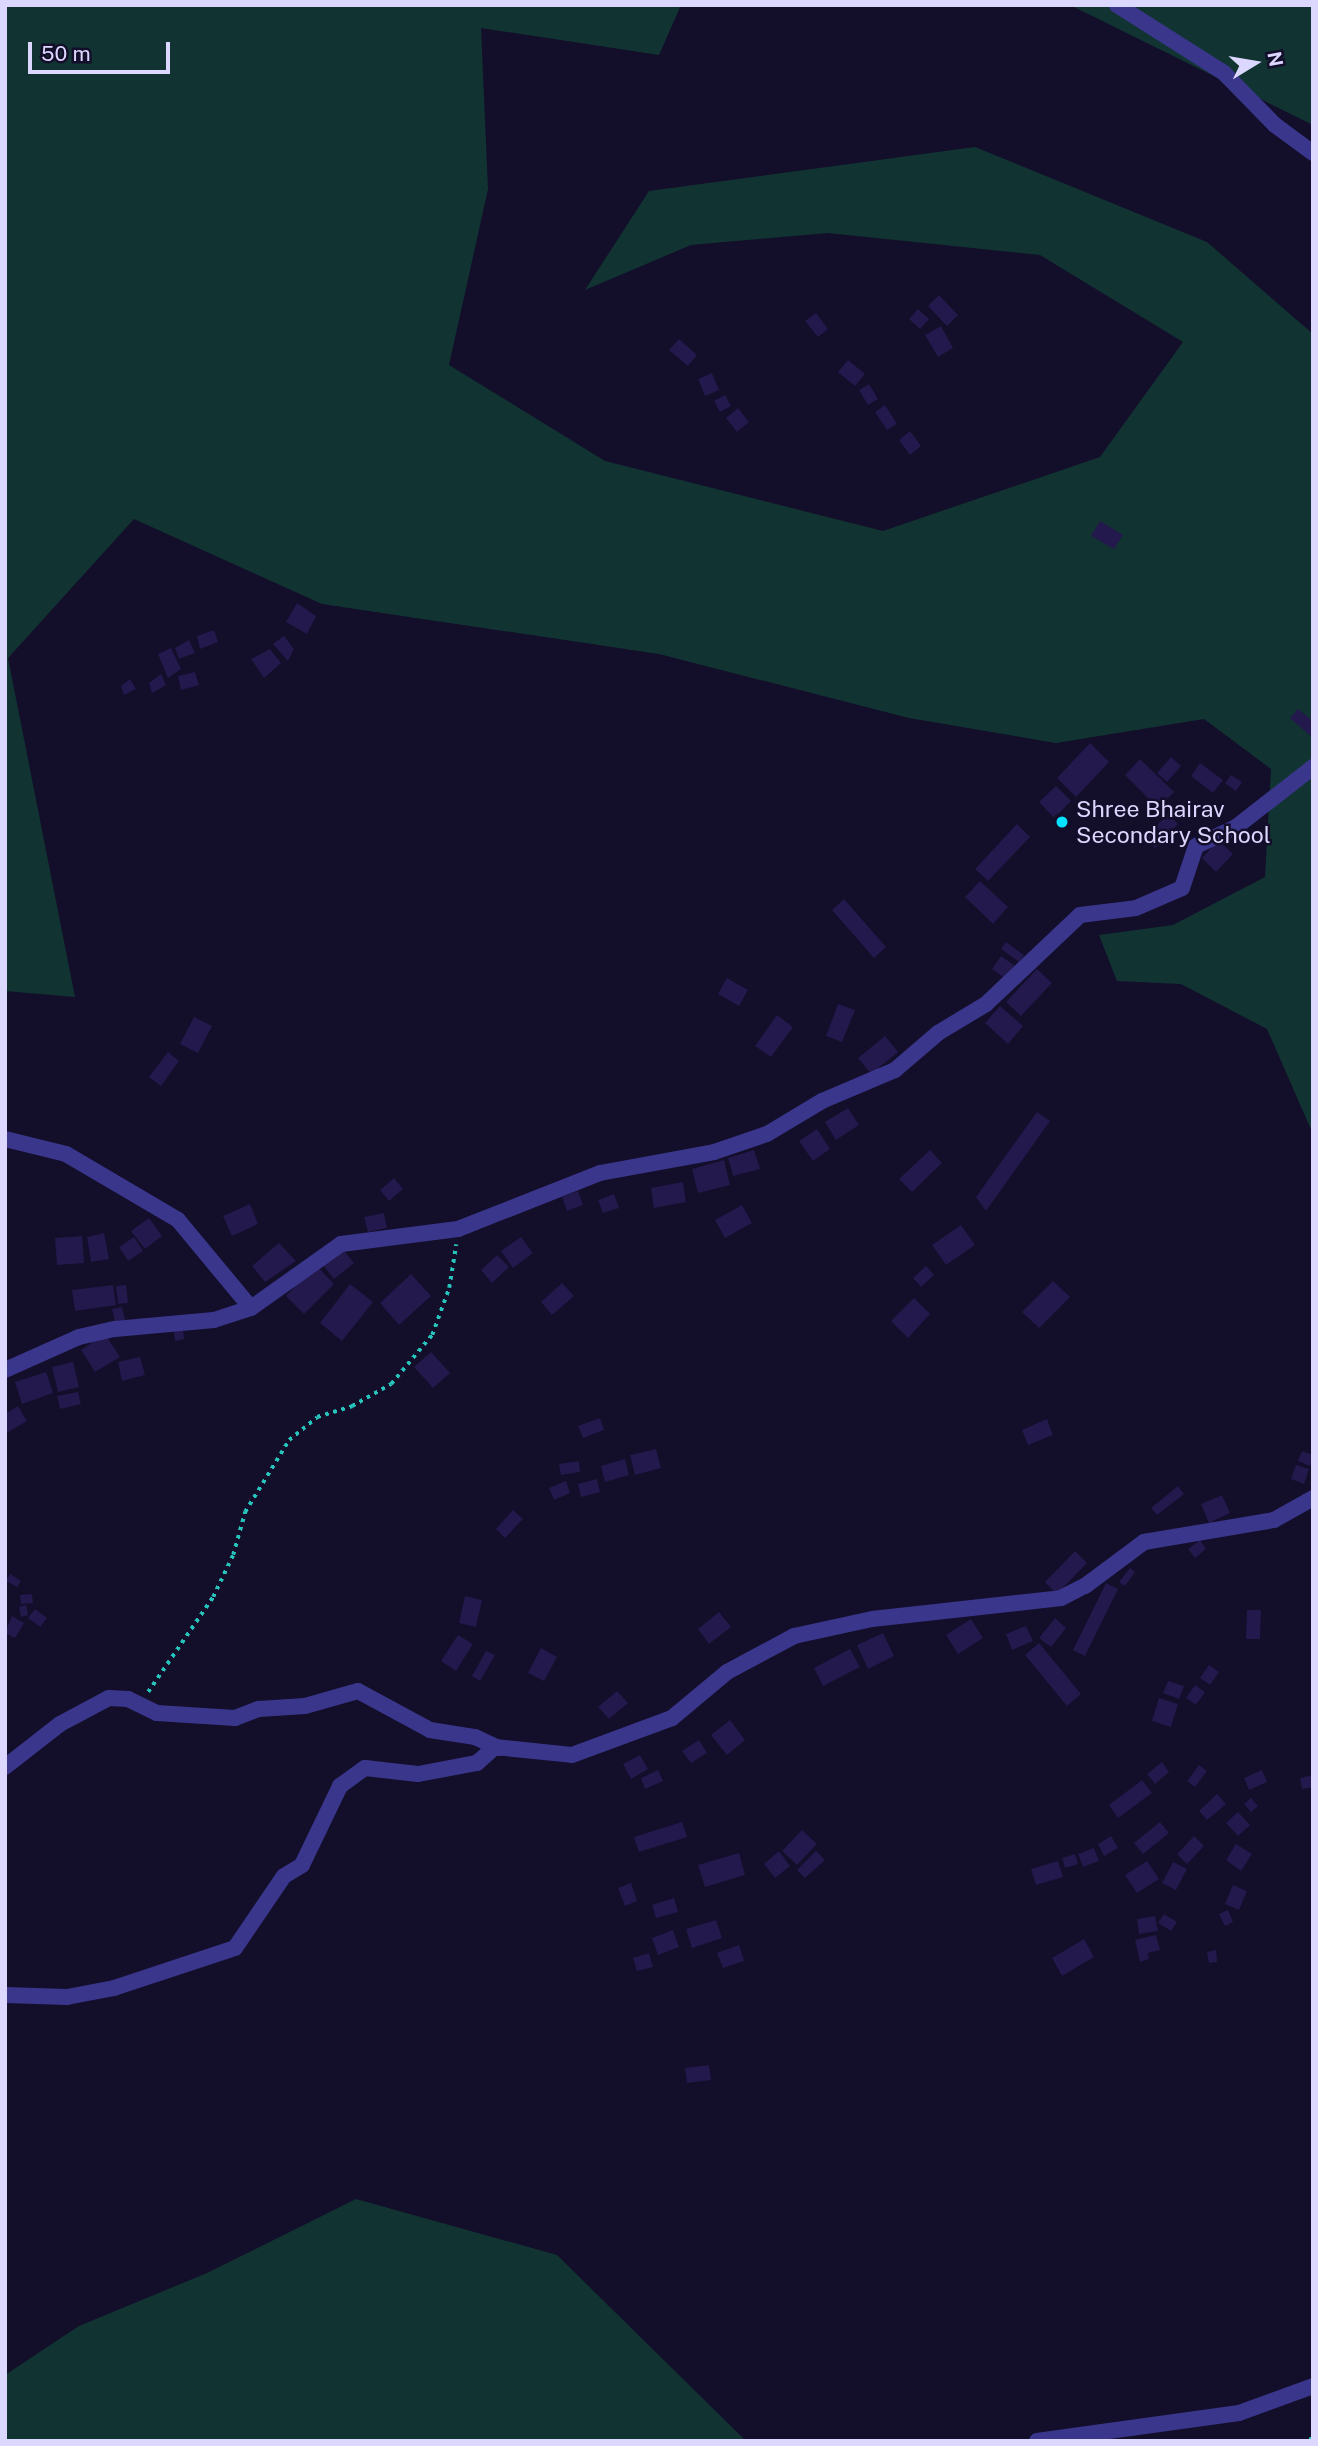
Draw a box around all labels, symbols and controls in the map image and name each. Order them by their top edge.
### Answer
scale bar [32,28,173,72]
north arrow [1220,28,1290,98]
text: 50 m [41,41,91,66]
text: N [1263,50,1288,68]
place label: Shree Bhairav Secondary School [1076,795,1271,849]
marker: Shree Bhairav Secondary School [1054,814,1070,830]

